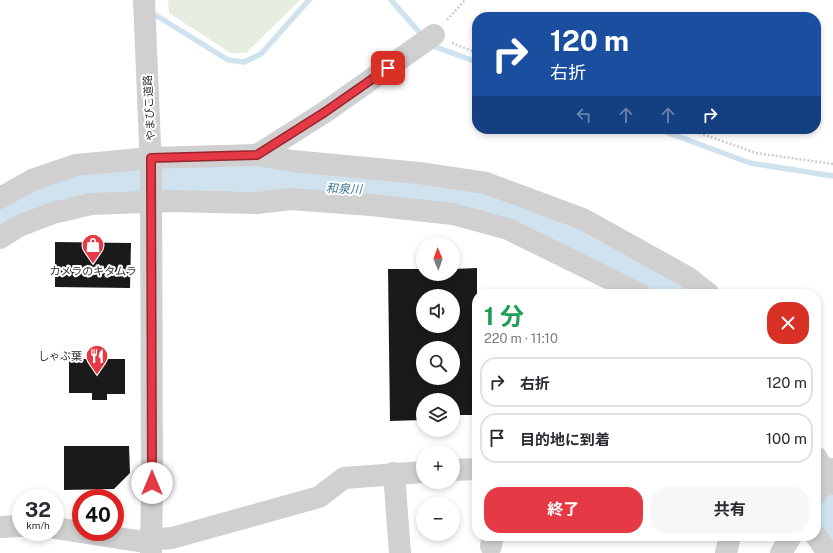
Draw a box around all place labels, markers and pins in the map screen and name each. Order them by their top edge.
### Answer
pin [371,51,405,85]
shop icon: カメラのキタムラ [80,232,106,265]
place label: カメラのキタムラ [49,265,137,277]
restaurant icon: しゃぶ葉 [84,343,110,376]
place label: しゃぶ葉 [38,350,82,362]

